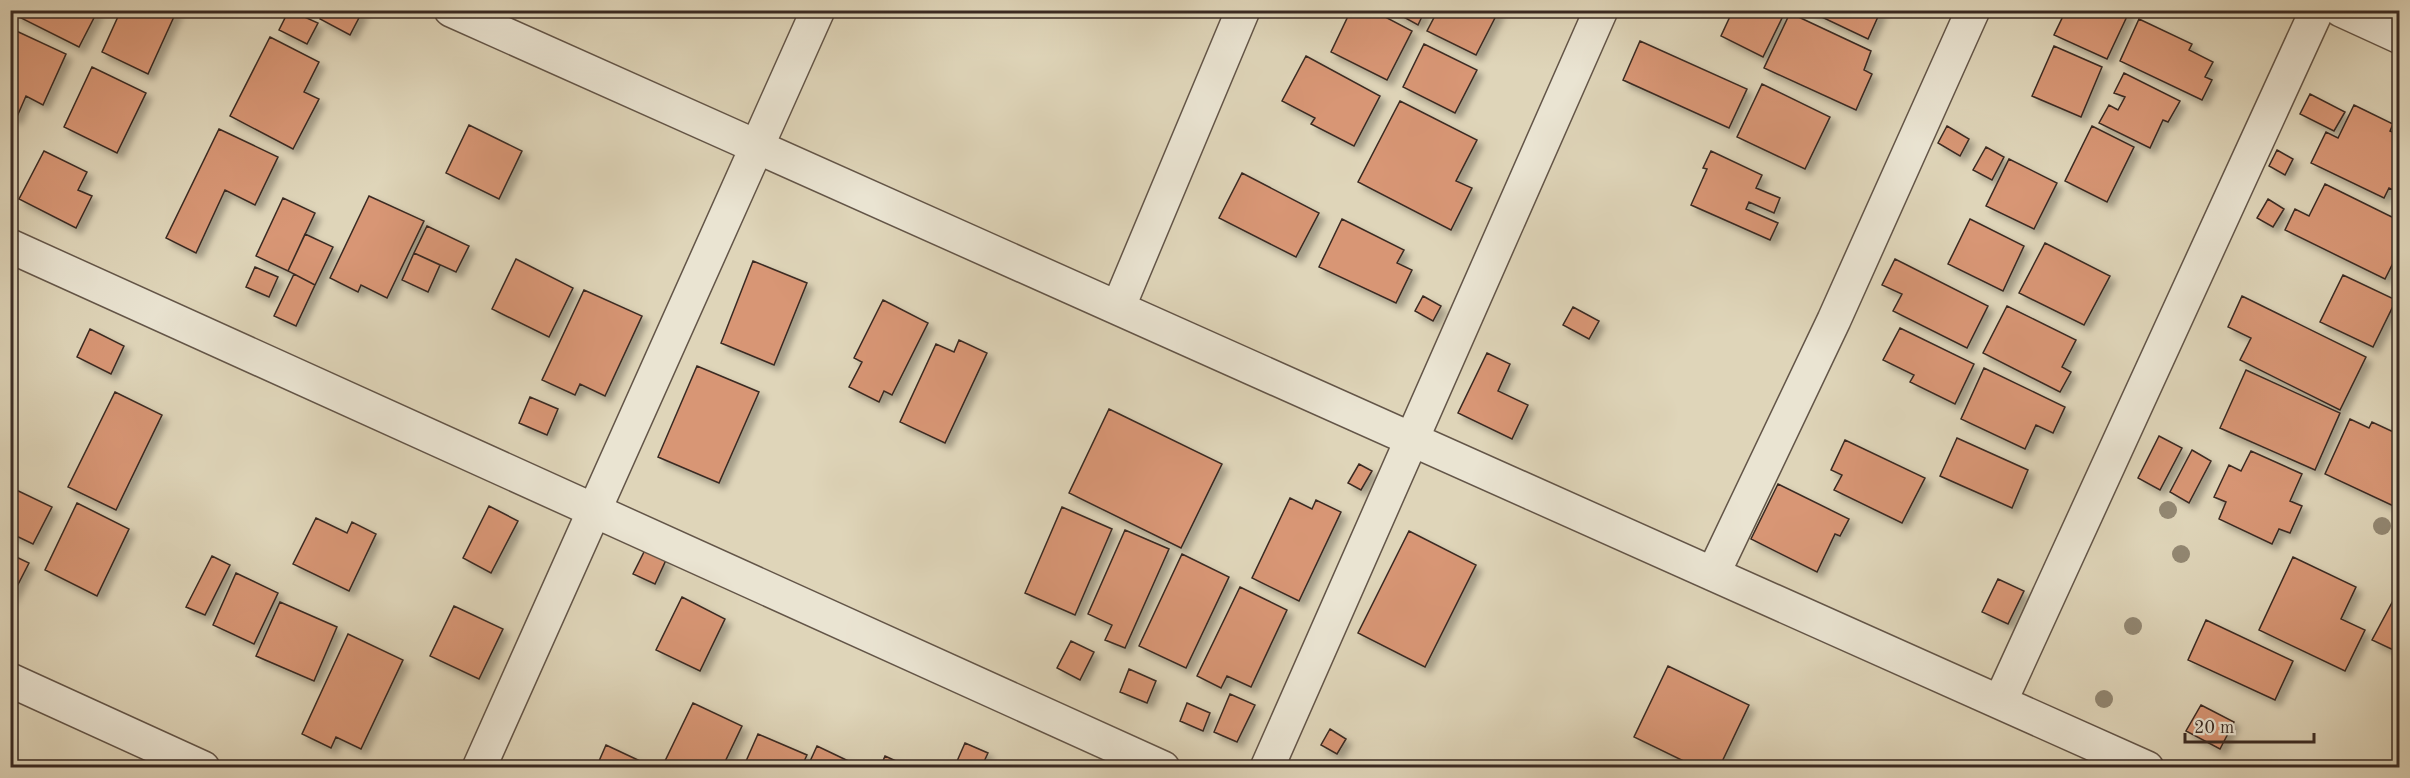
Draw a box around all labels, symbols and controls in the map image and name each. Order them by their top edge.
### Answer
scale bar [2185,706,2314,744]
text: 20 m [2194,719,2234,737]

